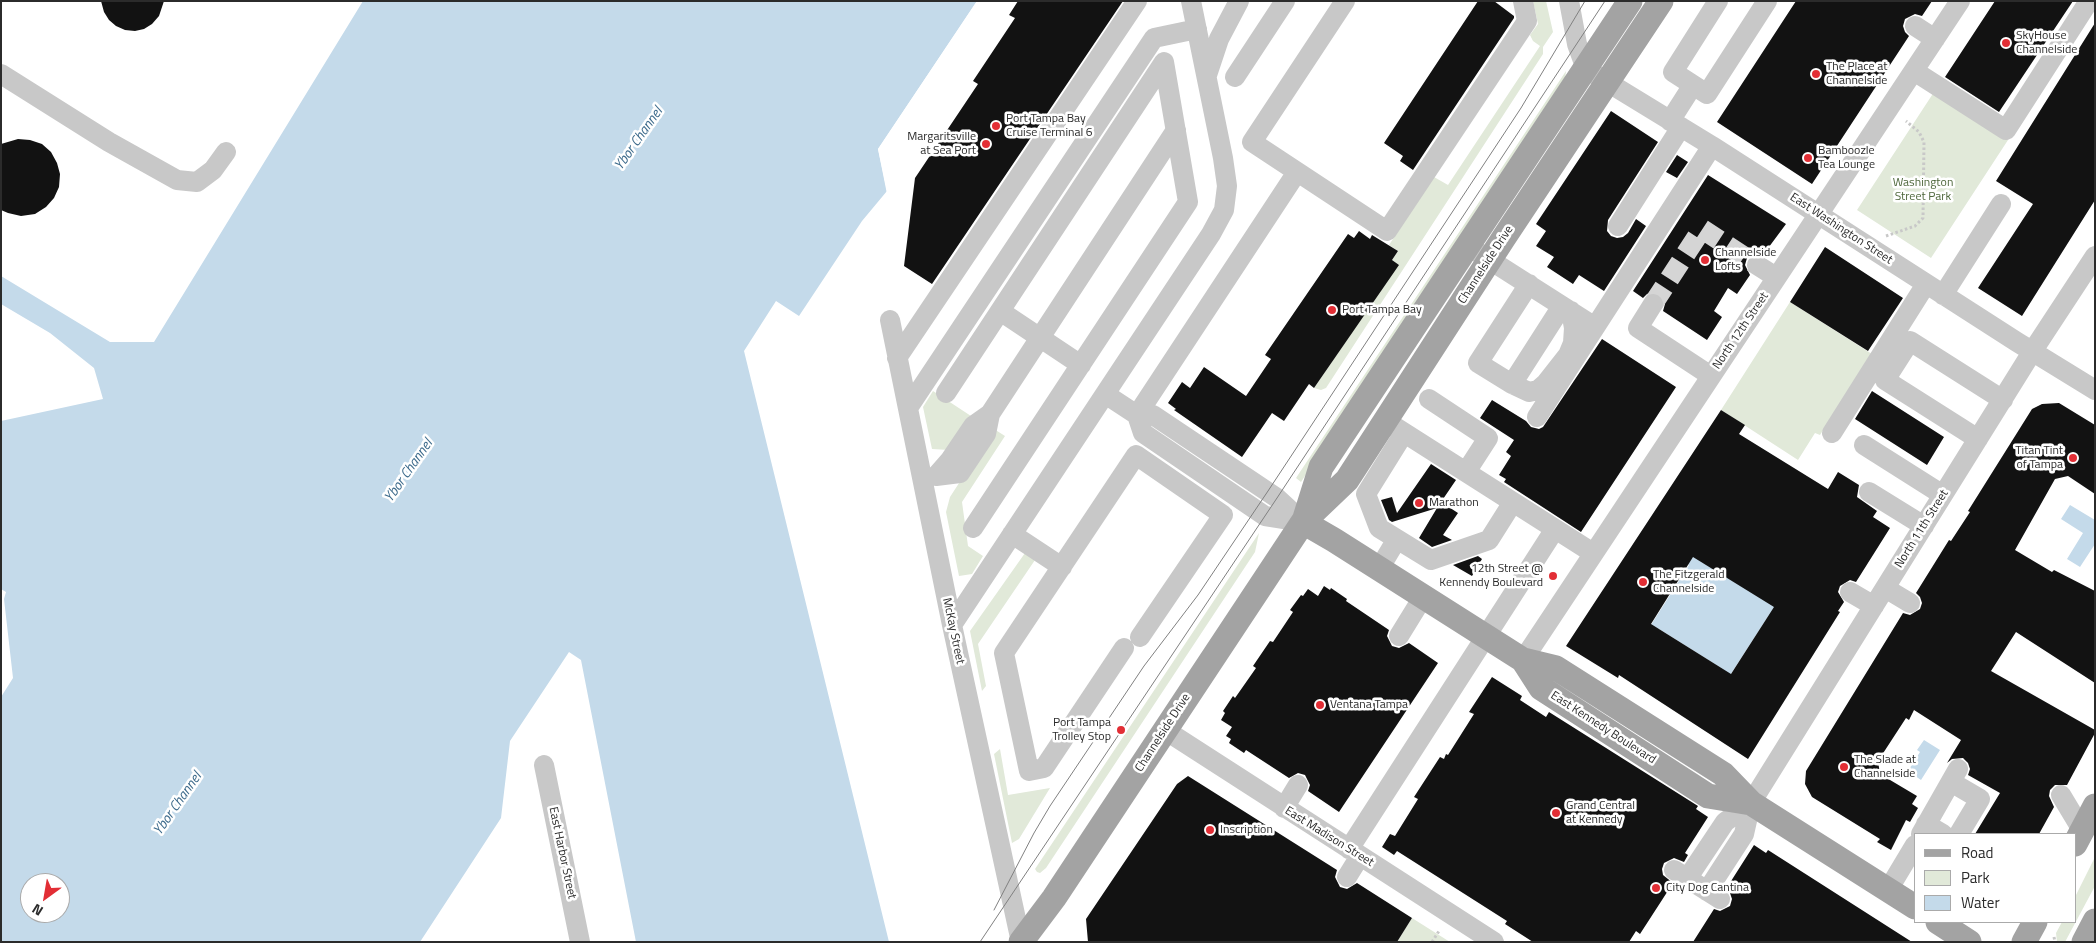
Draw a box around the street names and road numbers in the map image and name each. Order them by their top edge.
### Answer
street label: East Washington Street [1787,190,1895,268]
street label: Channelside Drive [1455,223,1517,307]
street label: North 12th Street [1710,290,1772,372]
street label: North 11th Street [1892,487,1952,571]
street label: McKay Street [939,597,967,665]
street label: East Kennedy Boulevard [1548,689,1658,767]
street label: Channelside Drive [1132,691,1194,775]
street label: East Madison Street [1282,804,1376,870]
street label: East Harbor Street [545,806,579,900]

